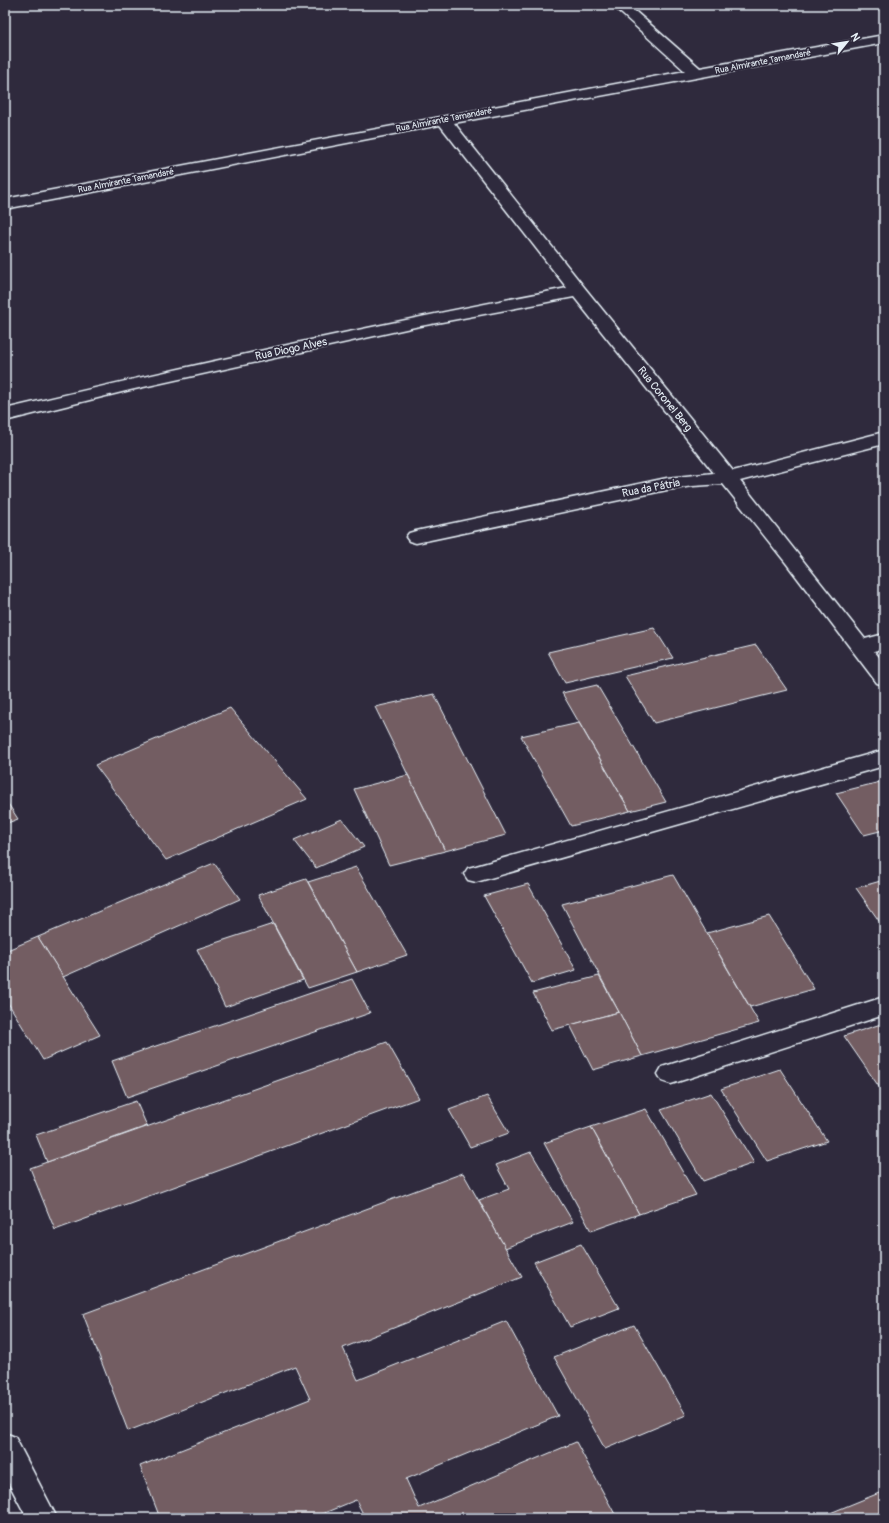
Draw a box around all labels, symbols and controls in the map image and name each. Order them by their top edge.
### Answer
north arrow [827,22,867,62]
text: N [848,31,863,44]
street label: Rua Almirante Tamandaré [714,47,812,77]
street label: Rua Almirante Tamandaré [395,105,493,135]
street label: Rua Almirante Tamandaré [77,166,175,196]
street label: Rua Diogo Alves [254,335,328,363]
street label: Rua Coronel Berg [635,364,695,434]
street label: Rua da Pátria [621,476,681,500]

